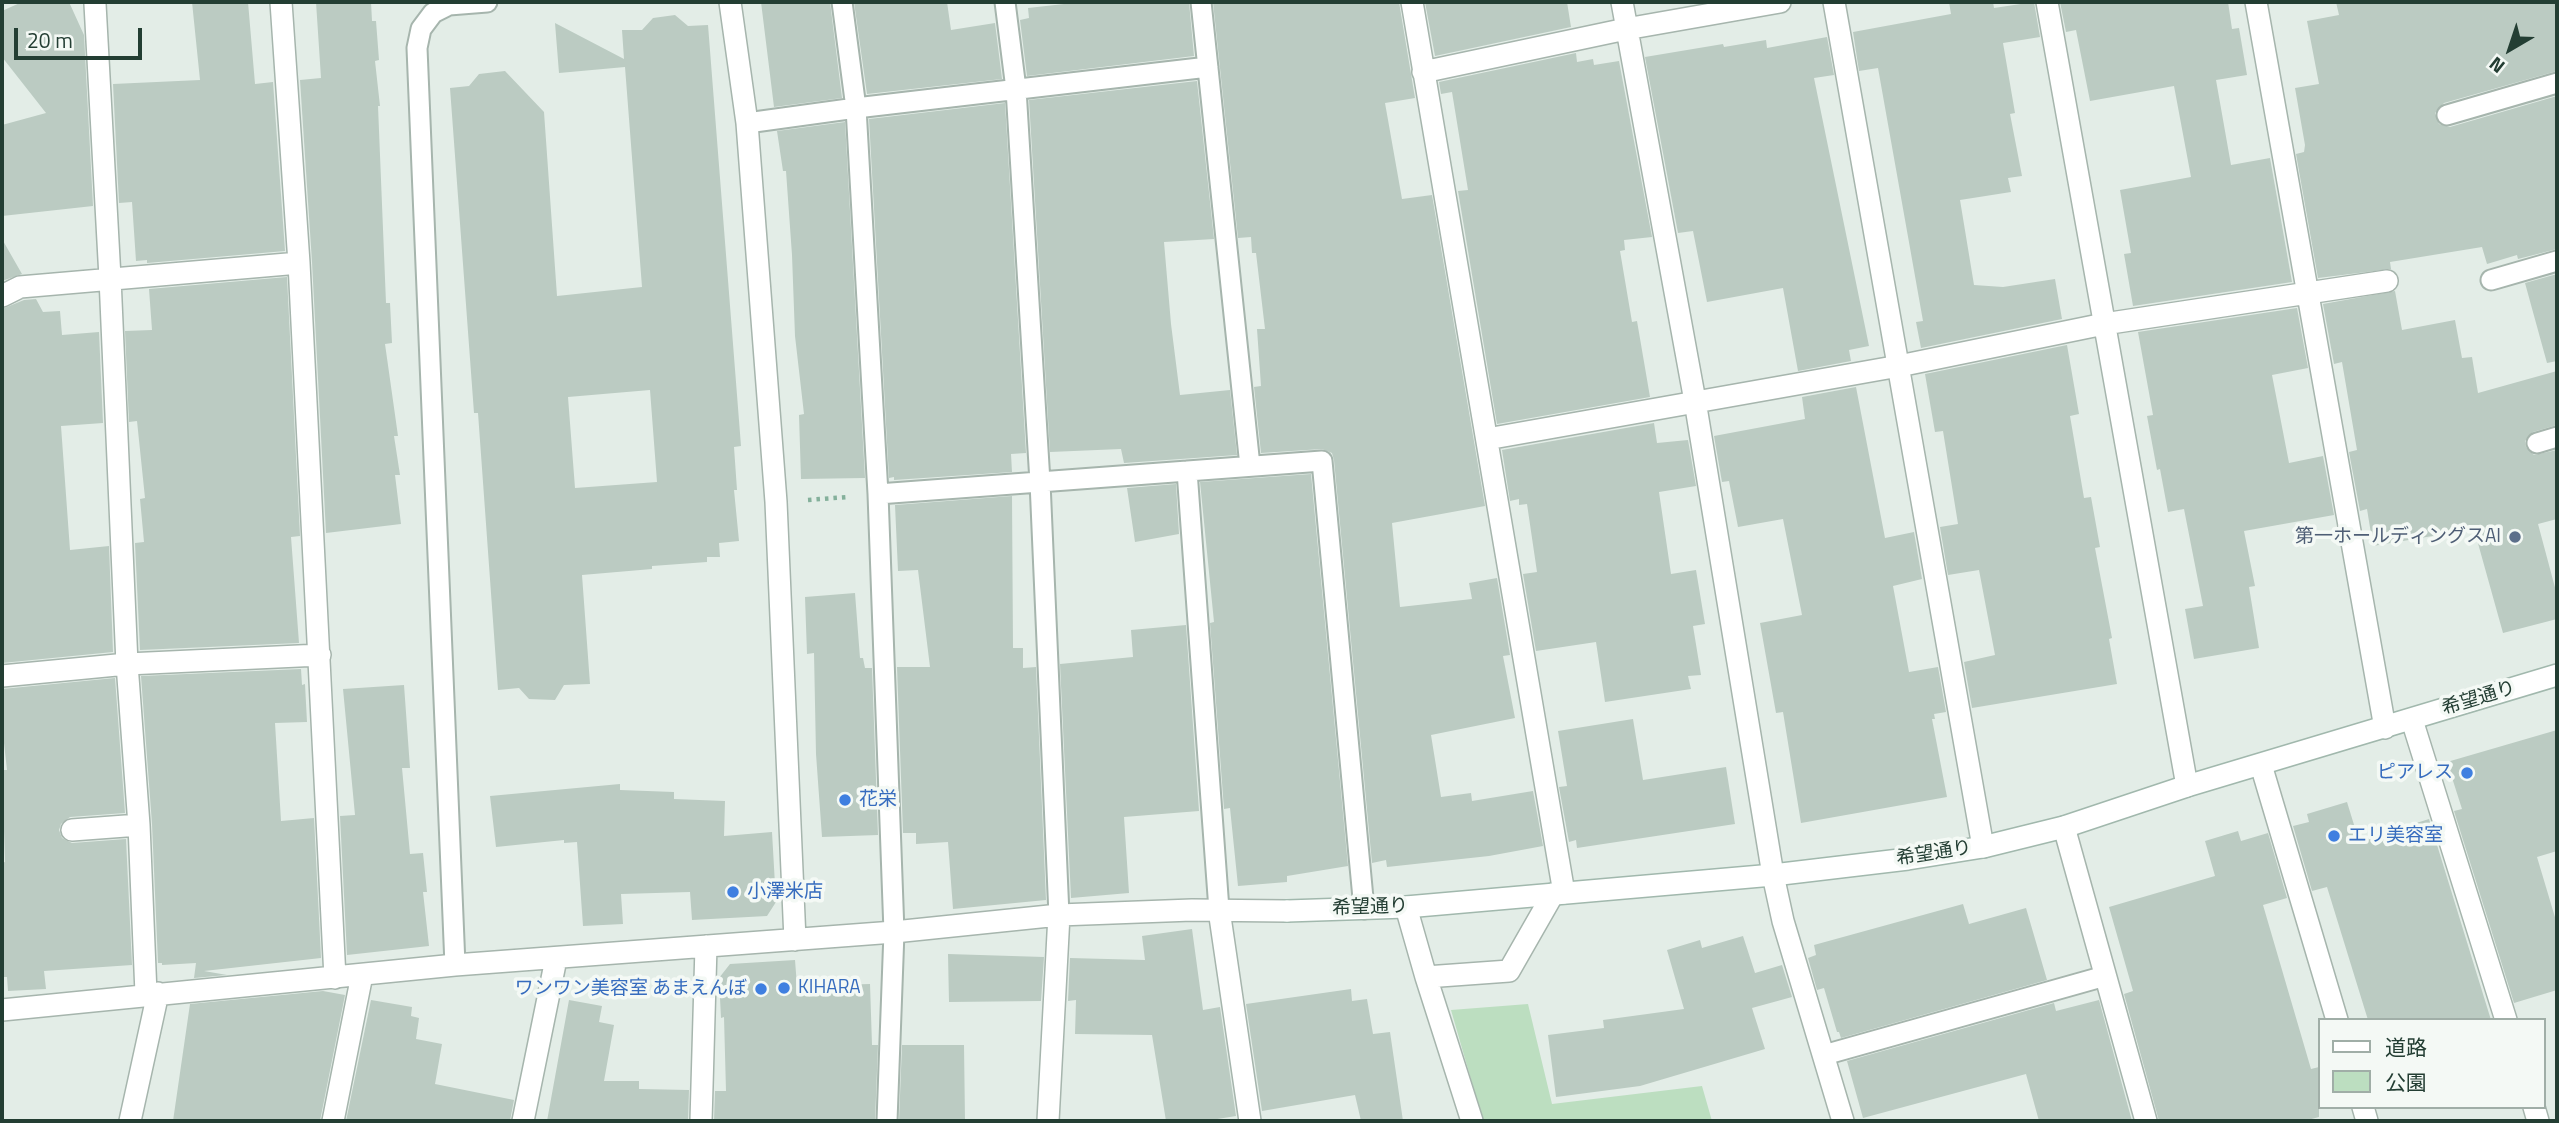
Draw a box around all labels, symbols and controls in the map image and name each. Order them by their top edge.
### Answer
scale bar [18,14,145,58]
north arrow [2475,14,2545,84]
text: 20 m [27,24,73,56]
text: N [2482,50,2511,81]
place label: 第一ホールディングスAI [2295,526,2501,548]
marker: 第一ホールディングスAI [2507,529,2523,545]
street label: 希望通り [2439,677,2519,721]
place label: ピアレス [2377,762,2453,784]
marker: ピアレス [2459,765,2475,781]
place label: 花栄 [859,789,897,811]
marker: 花栄 [837,792,853,808]
place label: エリ美容室 [2348,825,2443,847]
marker: エリ美容室 [2326,828,2342,844]
street label: 希望通り [1895,837,1973,871]
place label: 小澤米店 [747,881,823,903]
marker: 小澤米店 [725,884,741,900]
street label: 希望通り [1332,895,1408,921]
place label: KIHARA [798,977,861,999]
place label: ワンワン美容室 あまえんぼ [515,978,747,1000]
marker: KIHARA [776,980,792,996]
marker: ワンワン美容室 あまえんぼ [753,981,769,997]
legend [2318,1018,2545,1109]
text: 道路 [2385,1031,2427,1063]
text: 公園 [2385,1066,2427,1098]

